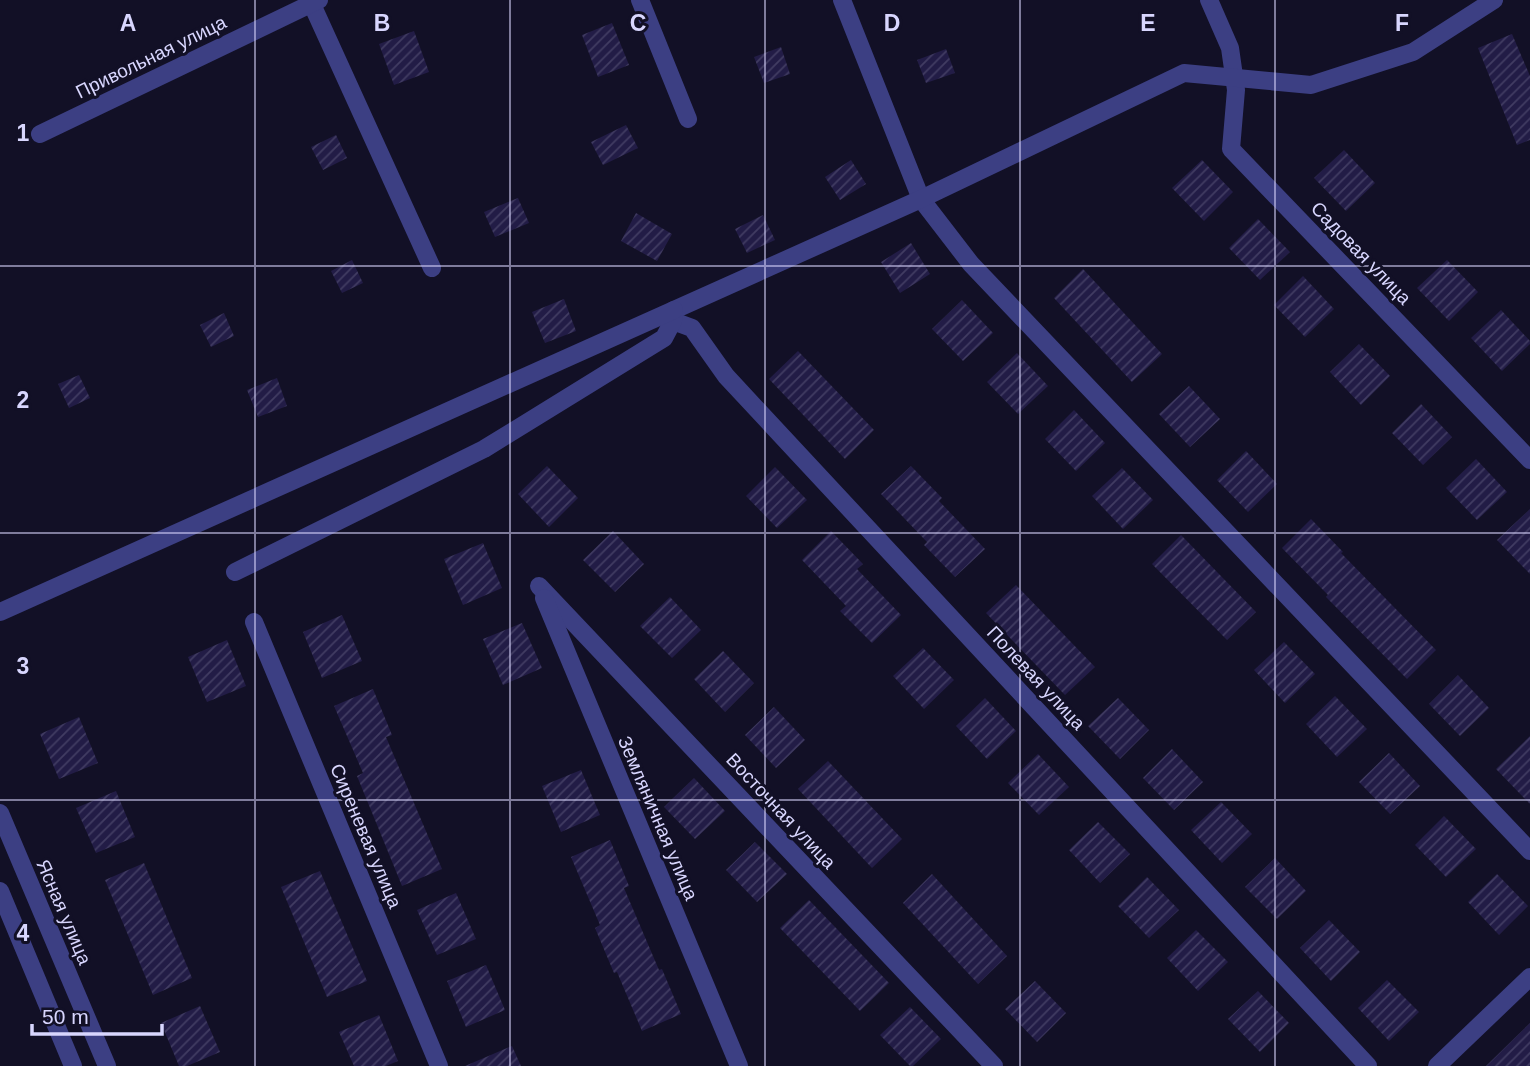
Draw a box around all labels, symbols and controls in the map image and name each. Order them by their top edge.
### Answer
text: A [120,10,136,36]
text: B [374,10,390,36]
text: C [630,10,646,36]
text: D [884,10,900,36]
text: E [1140,10,1156,36]
text: F [1395,10,1409,36]
street label: Привольная улица [72,11,230,103]
text: 1 [17,120,30,146]
street label: Садовая улица [1307,197,1416,309]
text: 2 [17,387,29,413]
street label: Полевая улица [983,622,1090,734]
text: 3 [17,653,29,679]
street label: Земляничная улица [614,733,702,904]
street label: Восточная улица [722,749,840,873]
street label: Сиреневая улица [326,761,406,912]
street label: Ясная улица [32,856,96,968]
text: 4 [17,920,30,946]
scale bar [32,992,161,1036]
text: 50 m [42,1005,89,1028]

